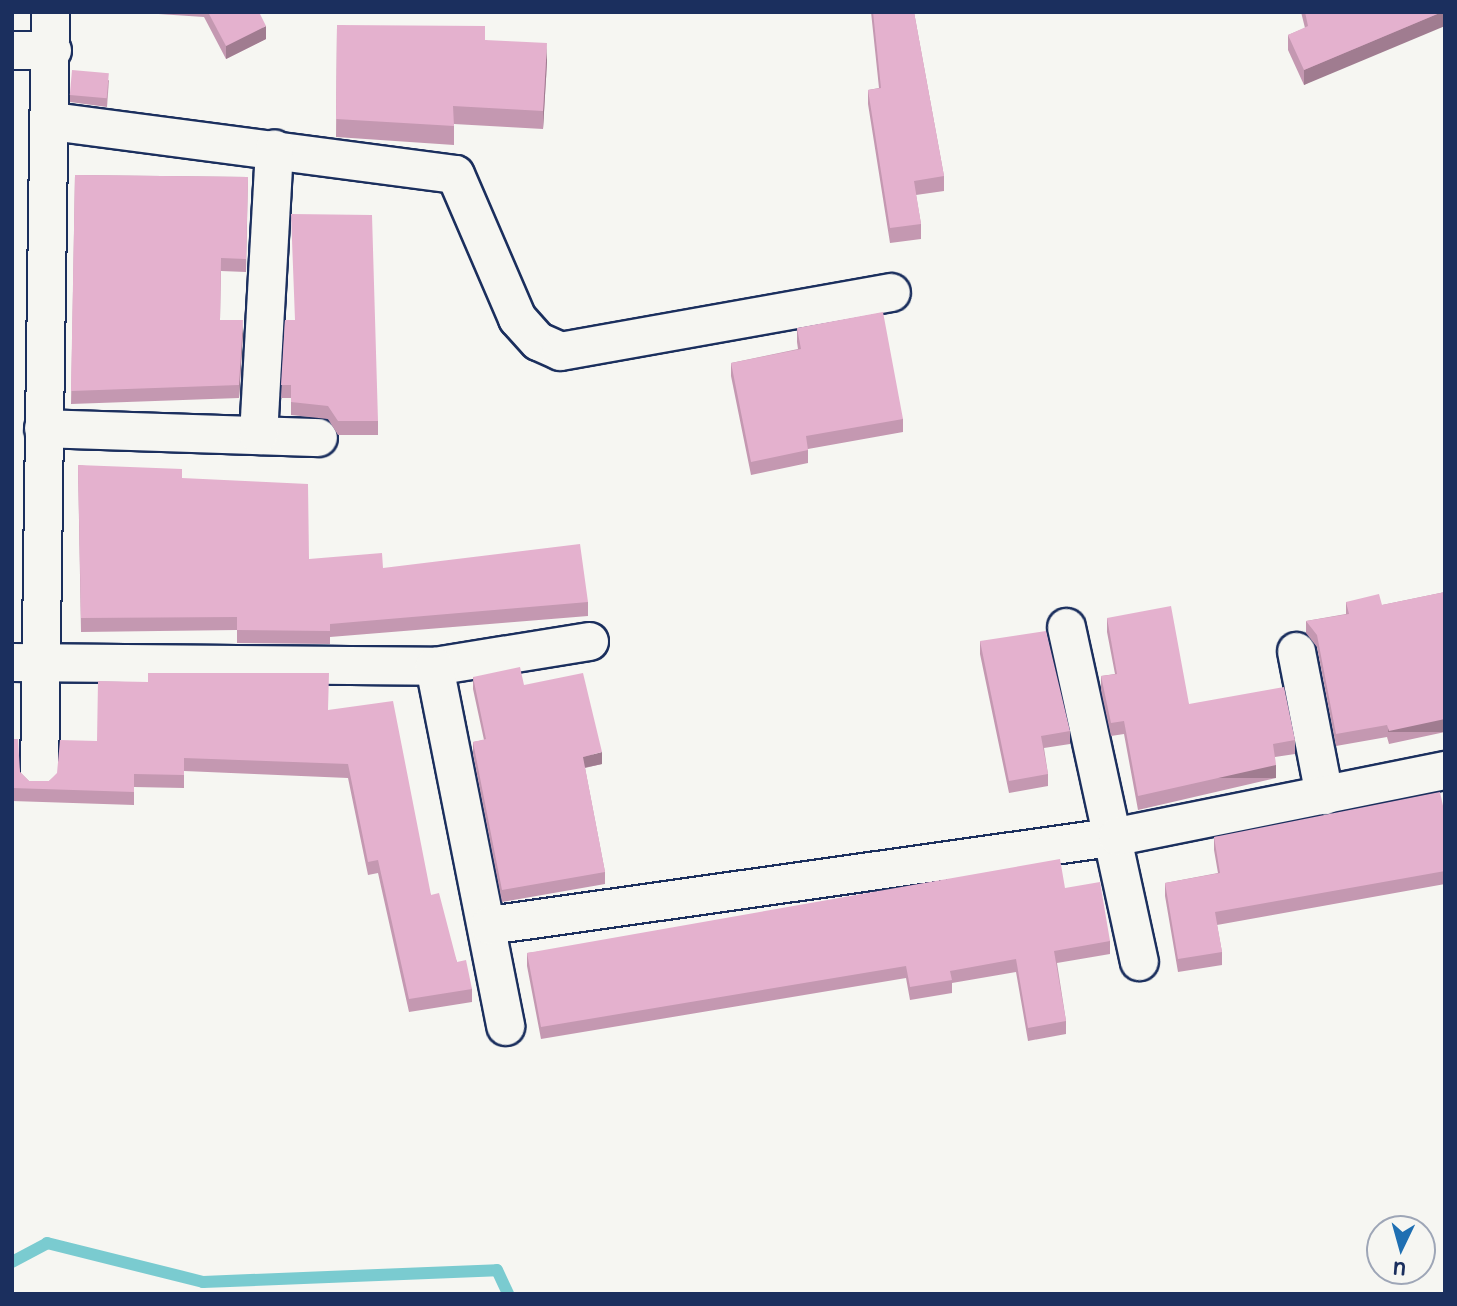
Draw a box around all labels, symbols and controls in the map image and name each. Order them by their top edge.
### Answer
north arrow [1366,1215,1436,1285]
text: U [1392,1256,1407,1282]

